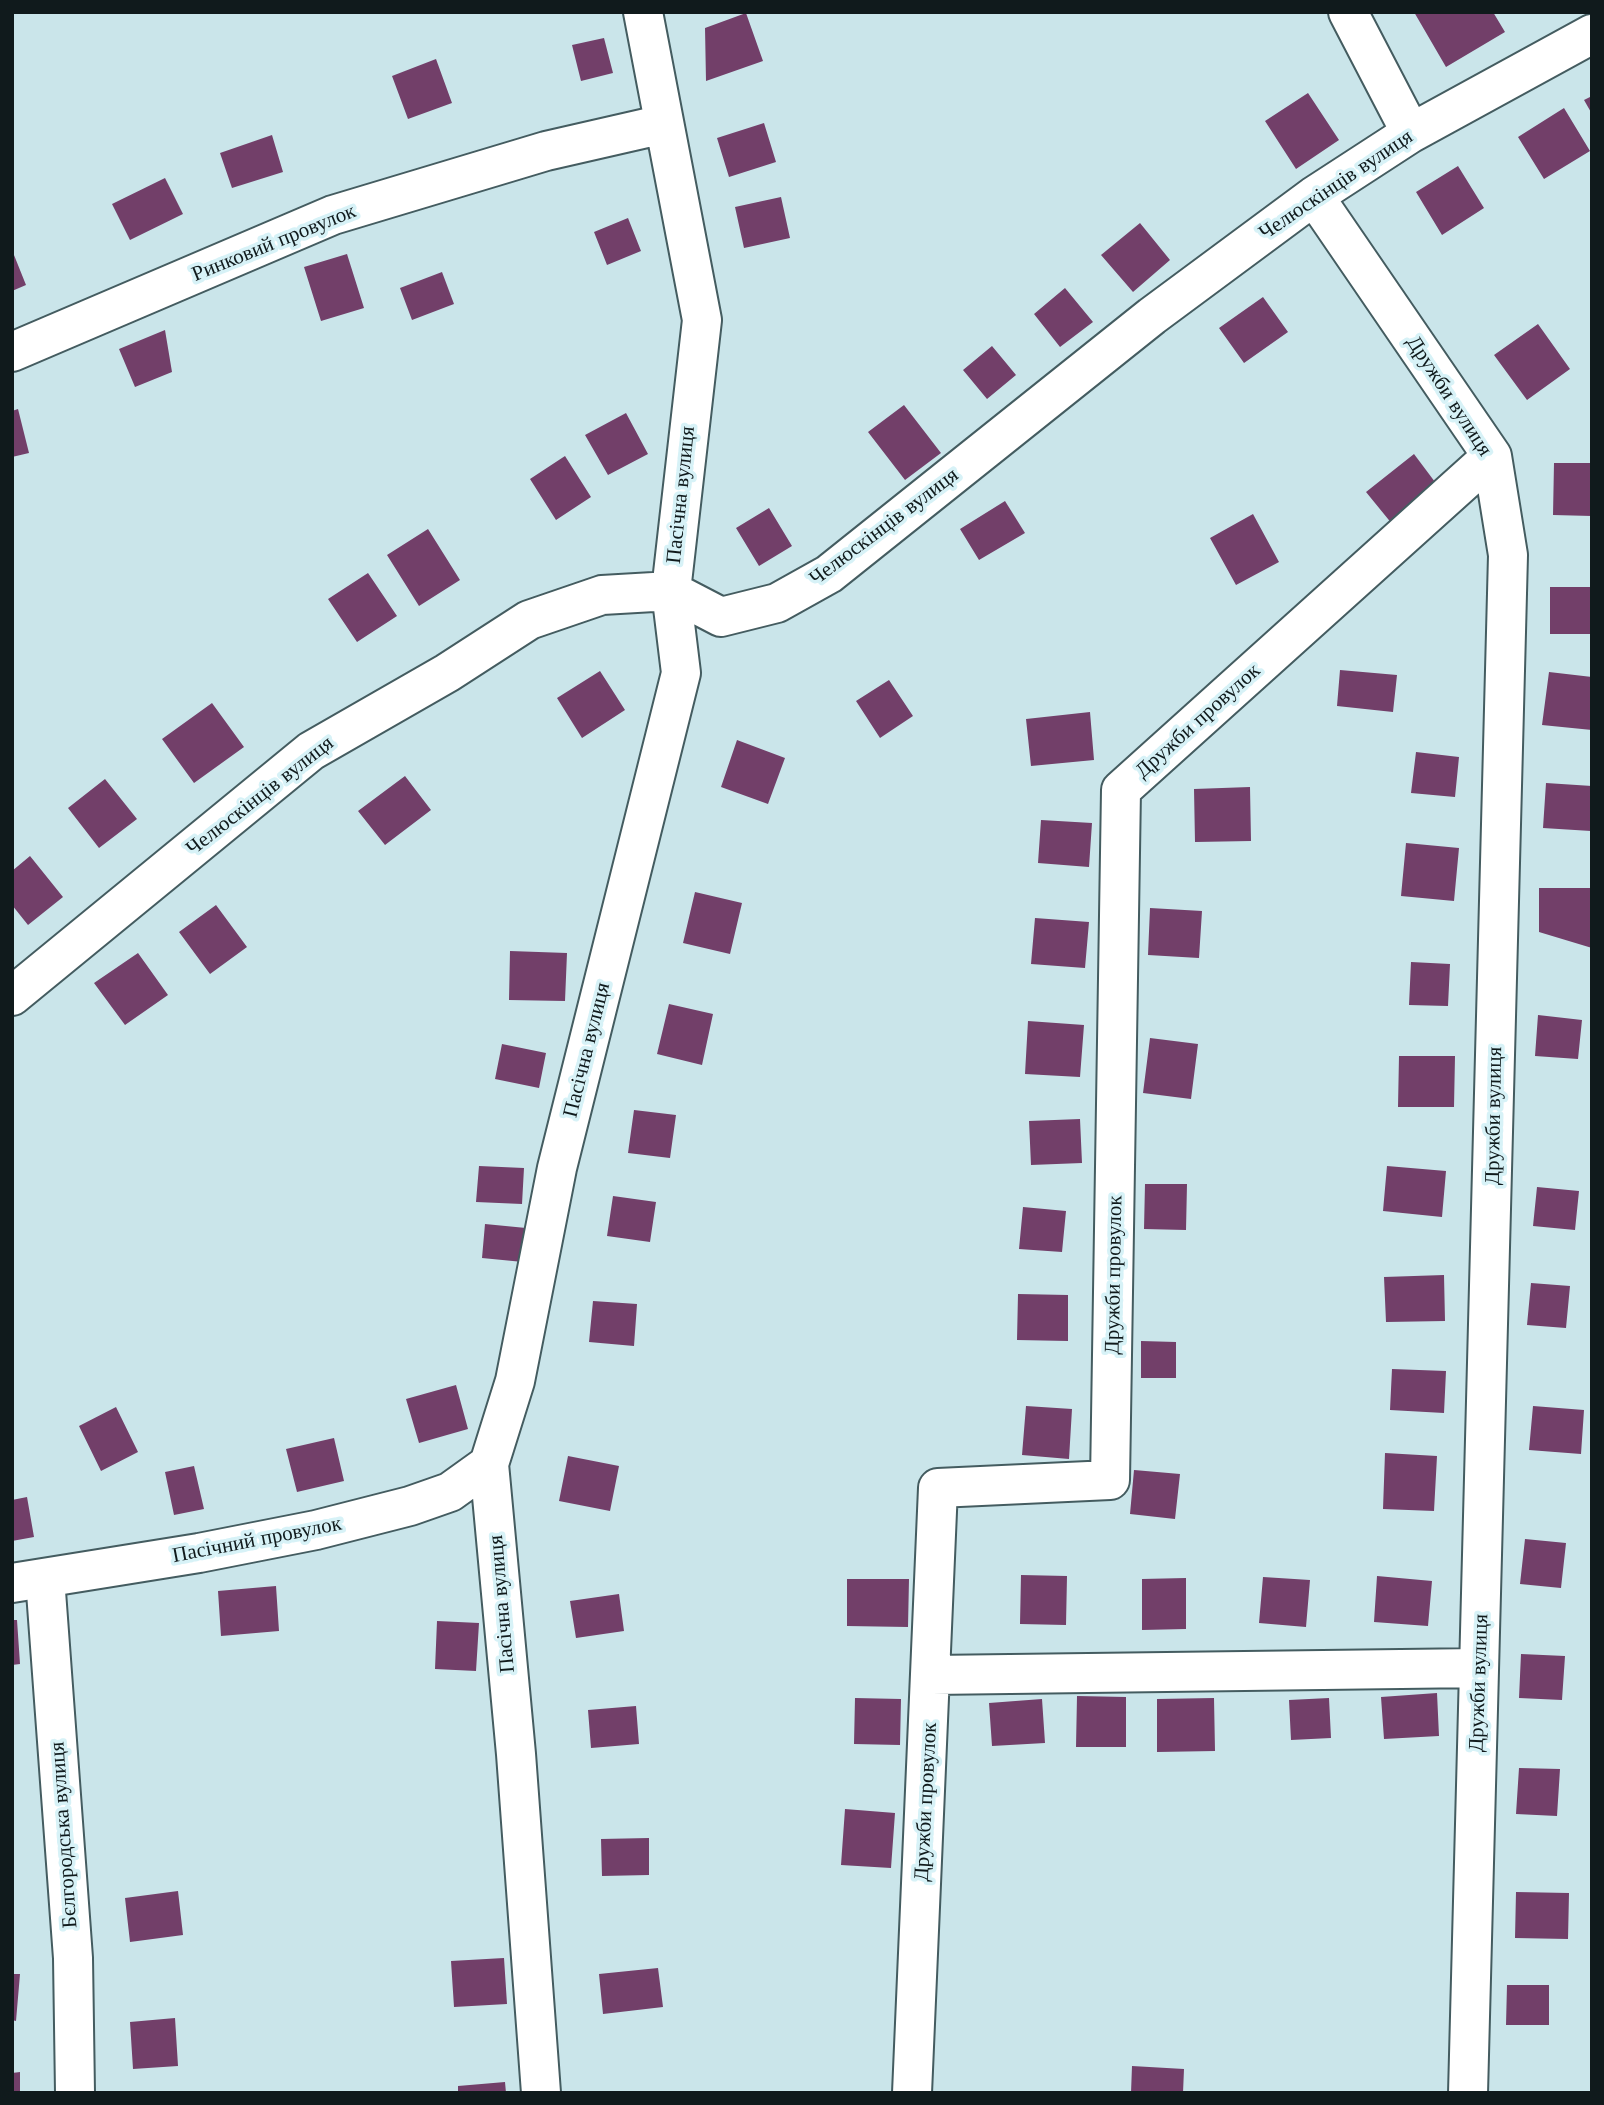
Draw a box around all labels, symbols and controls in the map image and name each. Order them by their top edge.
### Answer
street label: Челюскінців вулиця [1254,124,1418,246]
street label: Ринковий провулок [188,199,360,287]
street label: Дружби вулиця [1401,331,1497,461]
street label: Пасічна вулиця [661,425,701,565]
street label: Челюскінців вулиця [804,463,964,591]
street label: Дружби провулок [1130,658,1266,784]
street label: Челюскінців вулиця [181,731,339,861]
street label: Пасічна вулиця [558,980,616,1120]
street label: Дружби вулиця [1480,1047,1508,1185]
street label: Дружби провулок [1100,1195,1128,1355]
street label: Пасічний провулок [170,1511,344,1569]
street label: Пасічна вулиця [483,1534,521,1674]
street label: Дружби вулиця [1464,1613,1494,1753]
street label: Дружби провулок [909,1722,943,1882]
street label: Бєлгородська вулиця [45,1741,83,1929]

